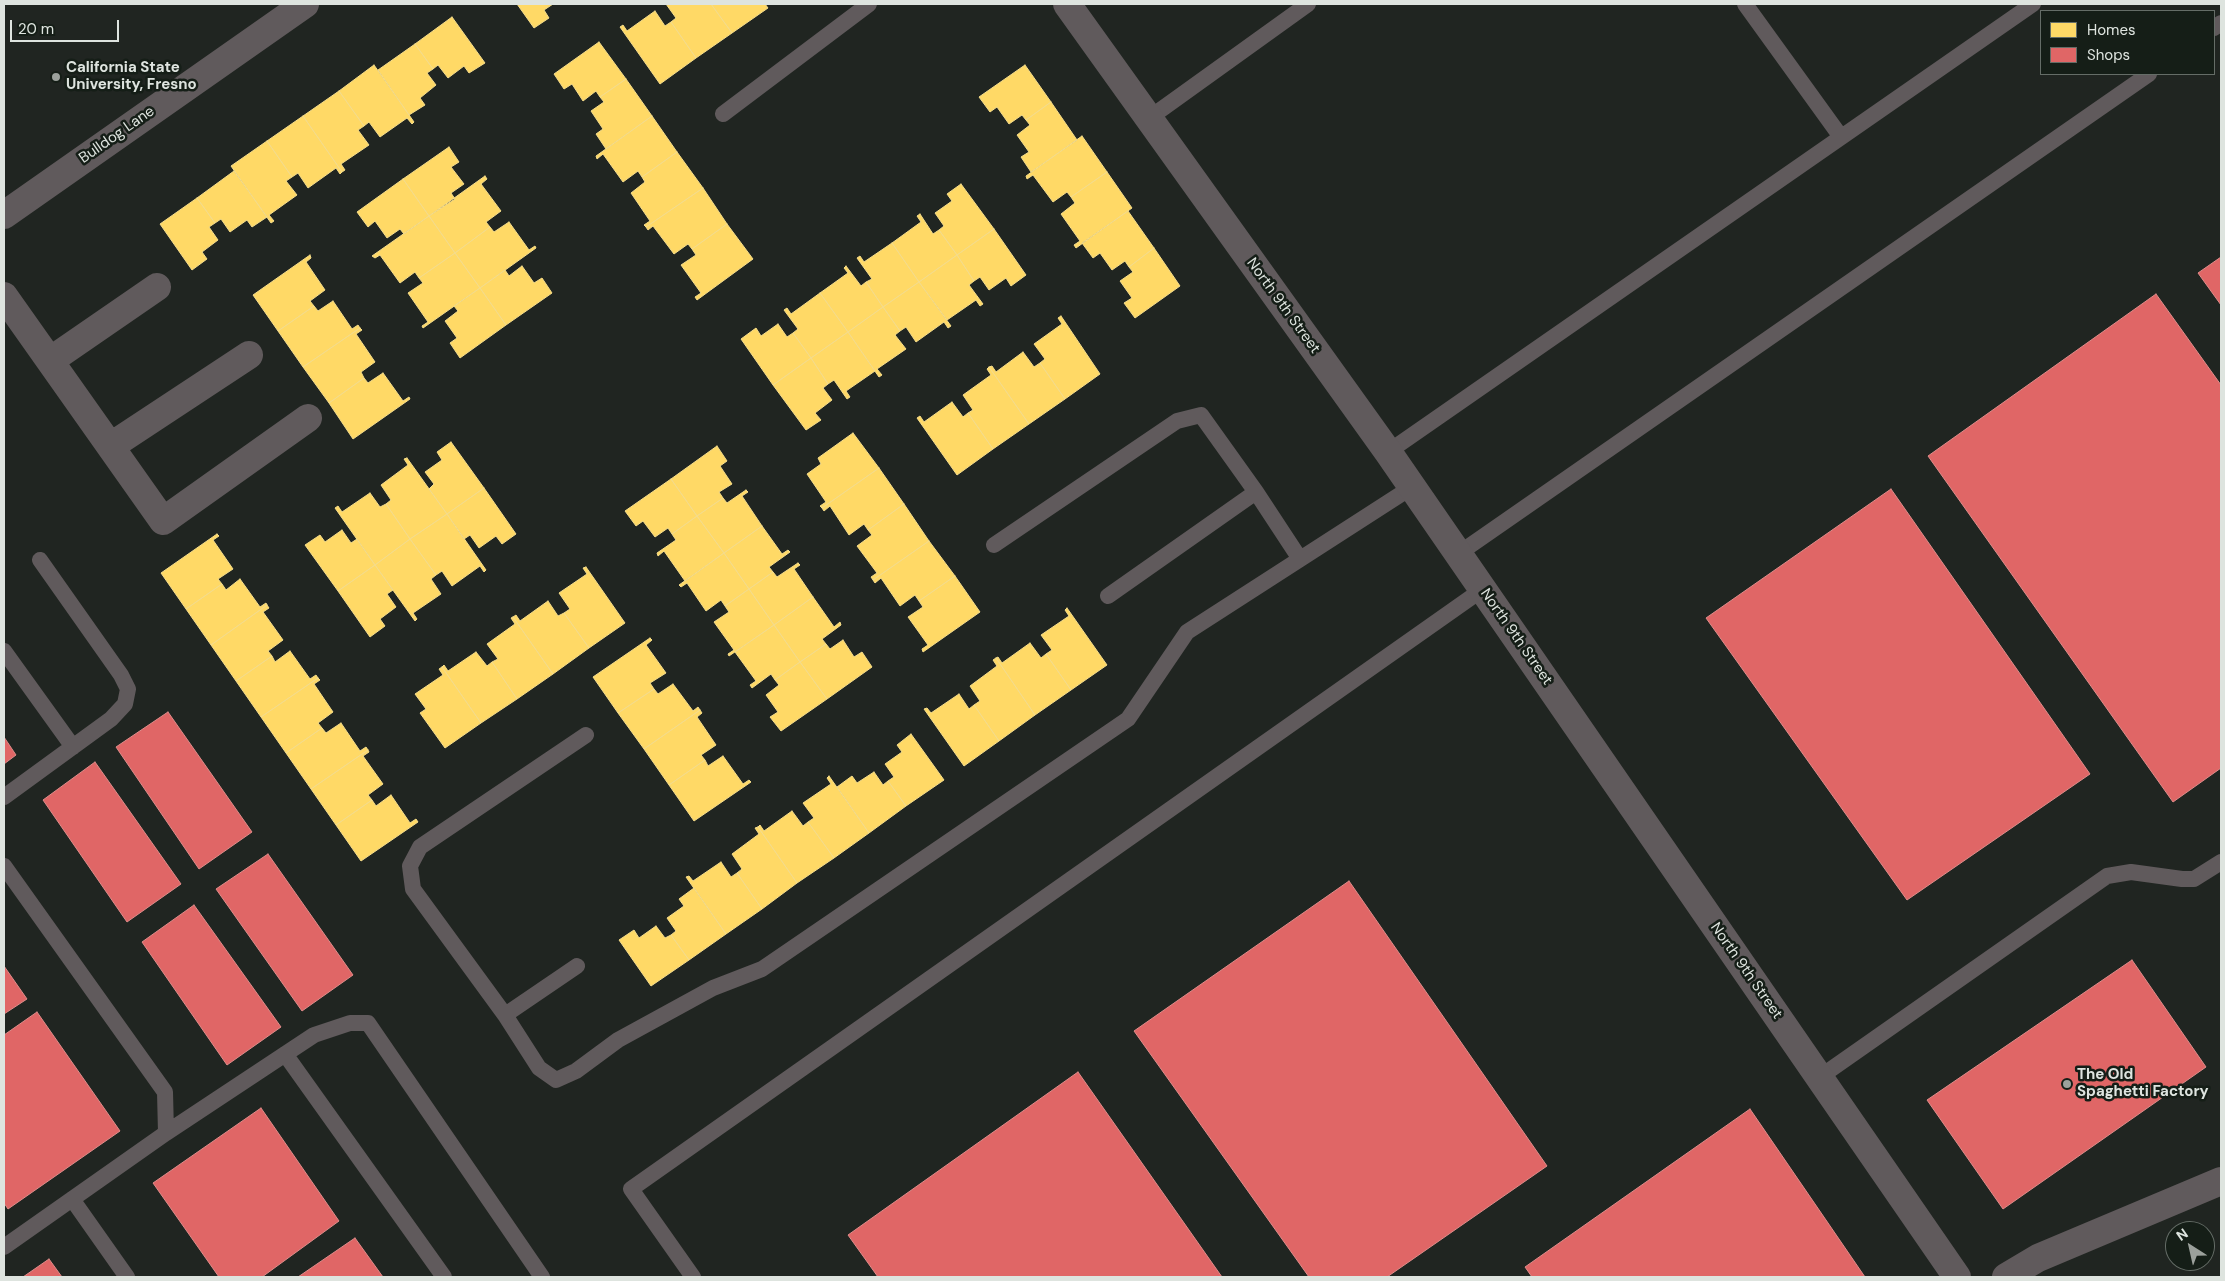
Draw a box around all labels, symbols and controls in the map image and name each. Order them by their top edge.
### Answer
scale bar [12,10,121,42]
legend [2040,10,2215,75]
text: 20 m [18,19,54,39]
text: Homes [2087,20,2136,40]
text: Shops [2087,45,2130,65]
place label: California State University, Fresno [66,59,197,94]
marker: California State University, Fresno [50,71,62,83]
street label: Bulldog Lane [76,102,158,168]
street label: North 9th Street [1242,255,1324,357]
street label: North 9th Street [1476,585,1556,689]
street label: North 9th Street [1706,919,1786,1023]
place label: The Old Spaghetti Factory [2077,1066,2209,1101]
marker: The Old Spaghetti Factory [2061,1078,2073,1090]
north arrow [2165,1221,2215,1271]
text: N [2173,1224,2191,1245]

